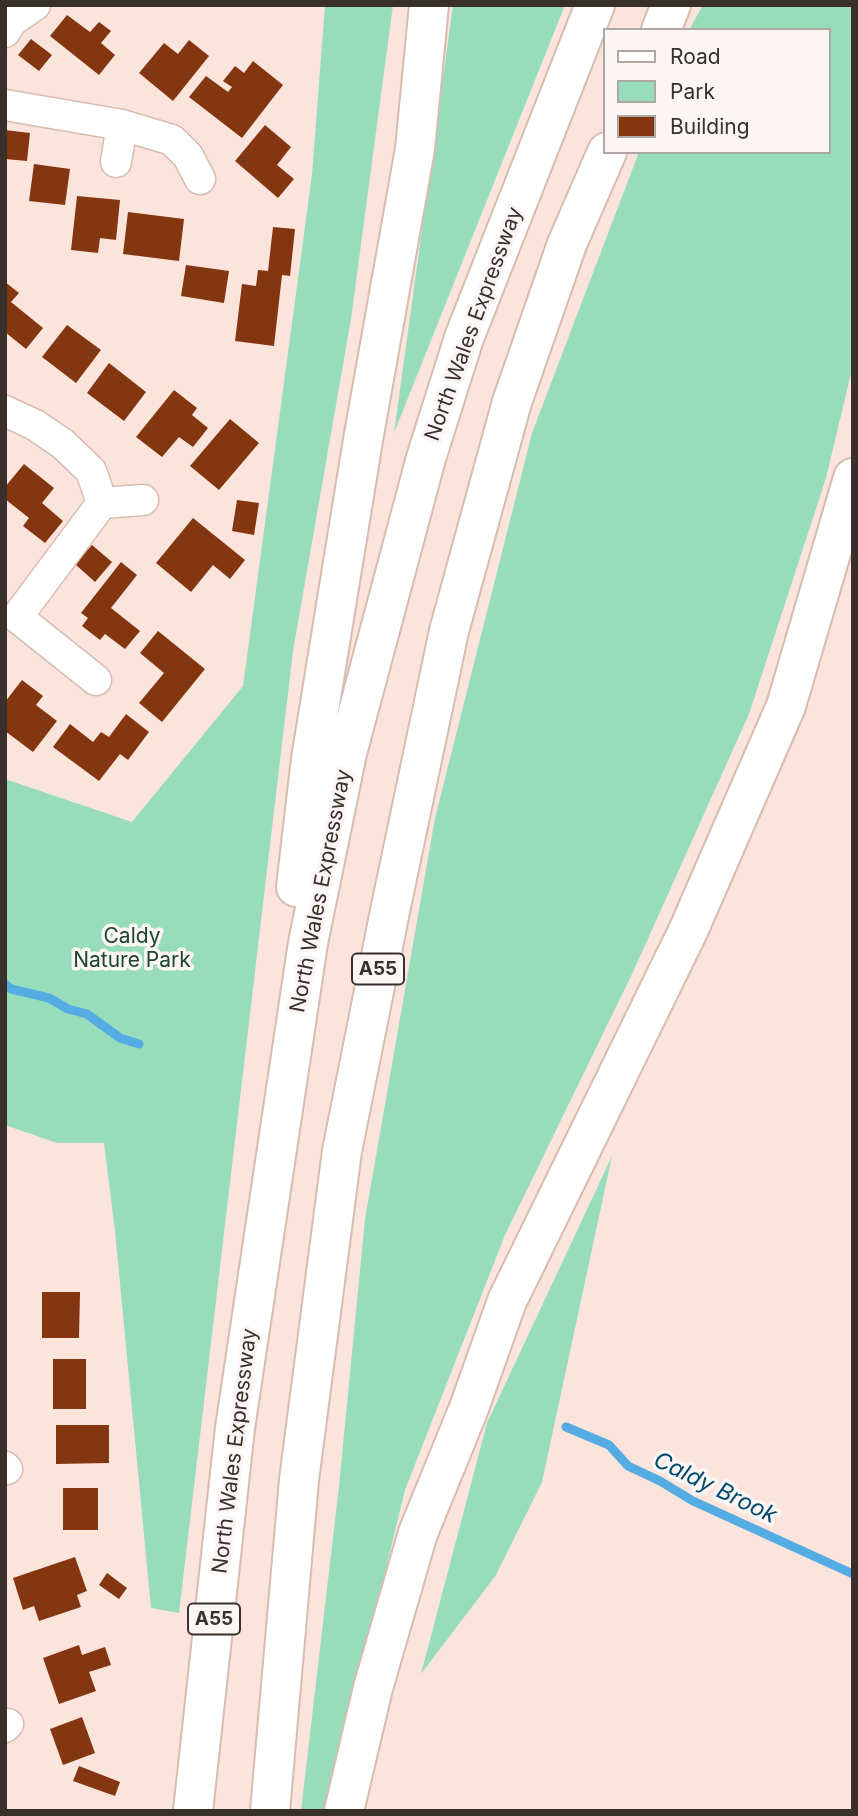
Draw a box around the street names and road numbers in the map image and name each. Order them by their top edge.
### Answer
street label: North Wales Expressway [420,204,528,444]
street label: North Wales Expressway [285,767,357,1015]
road number: A55 [352,953,404,984]
street label: North Wales Expressway [207,1327,263,1575]
road number: A55 [188,1604,240,1634]

